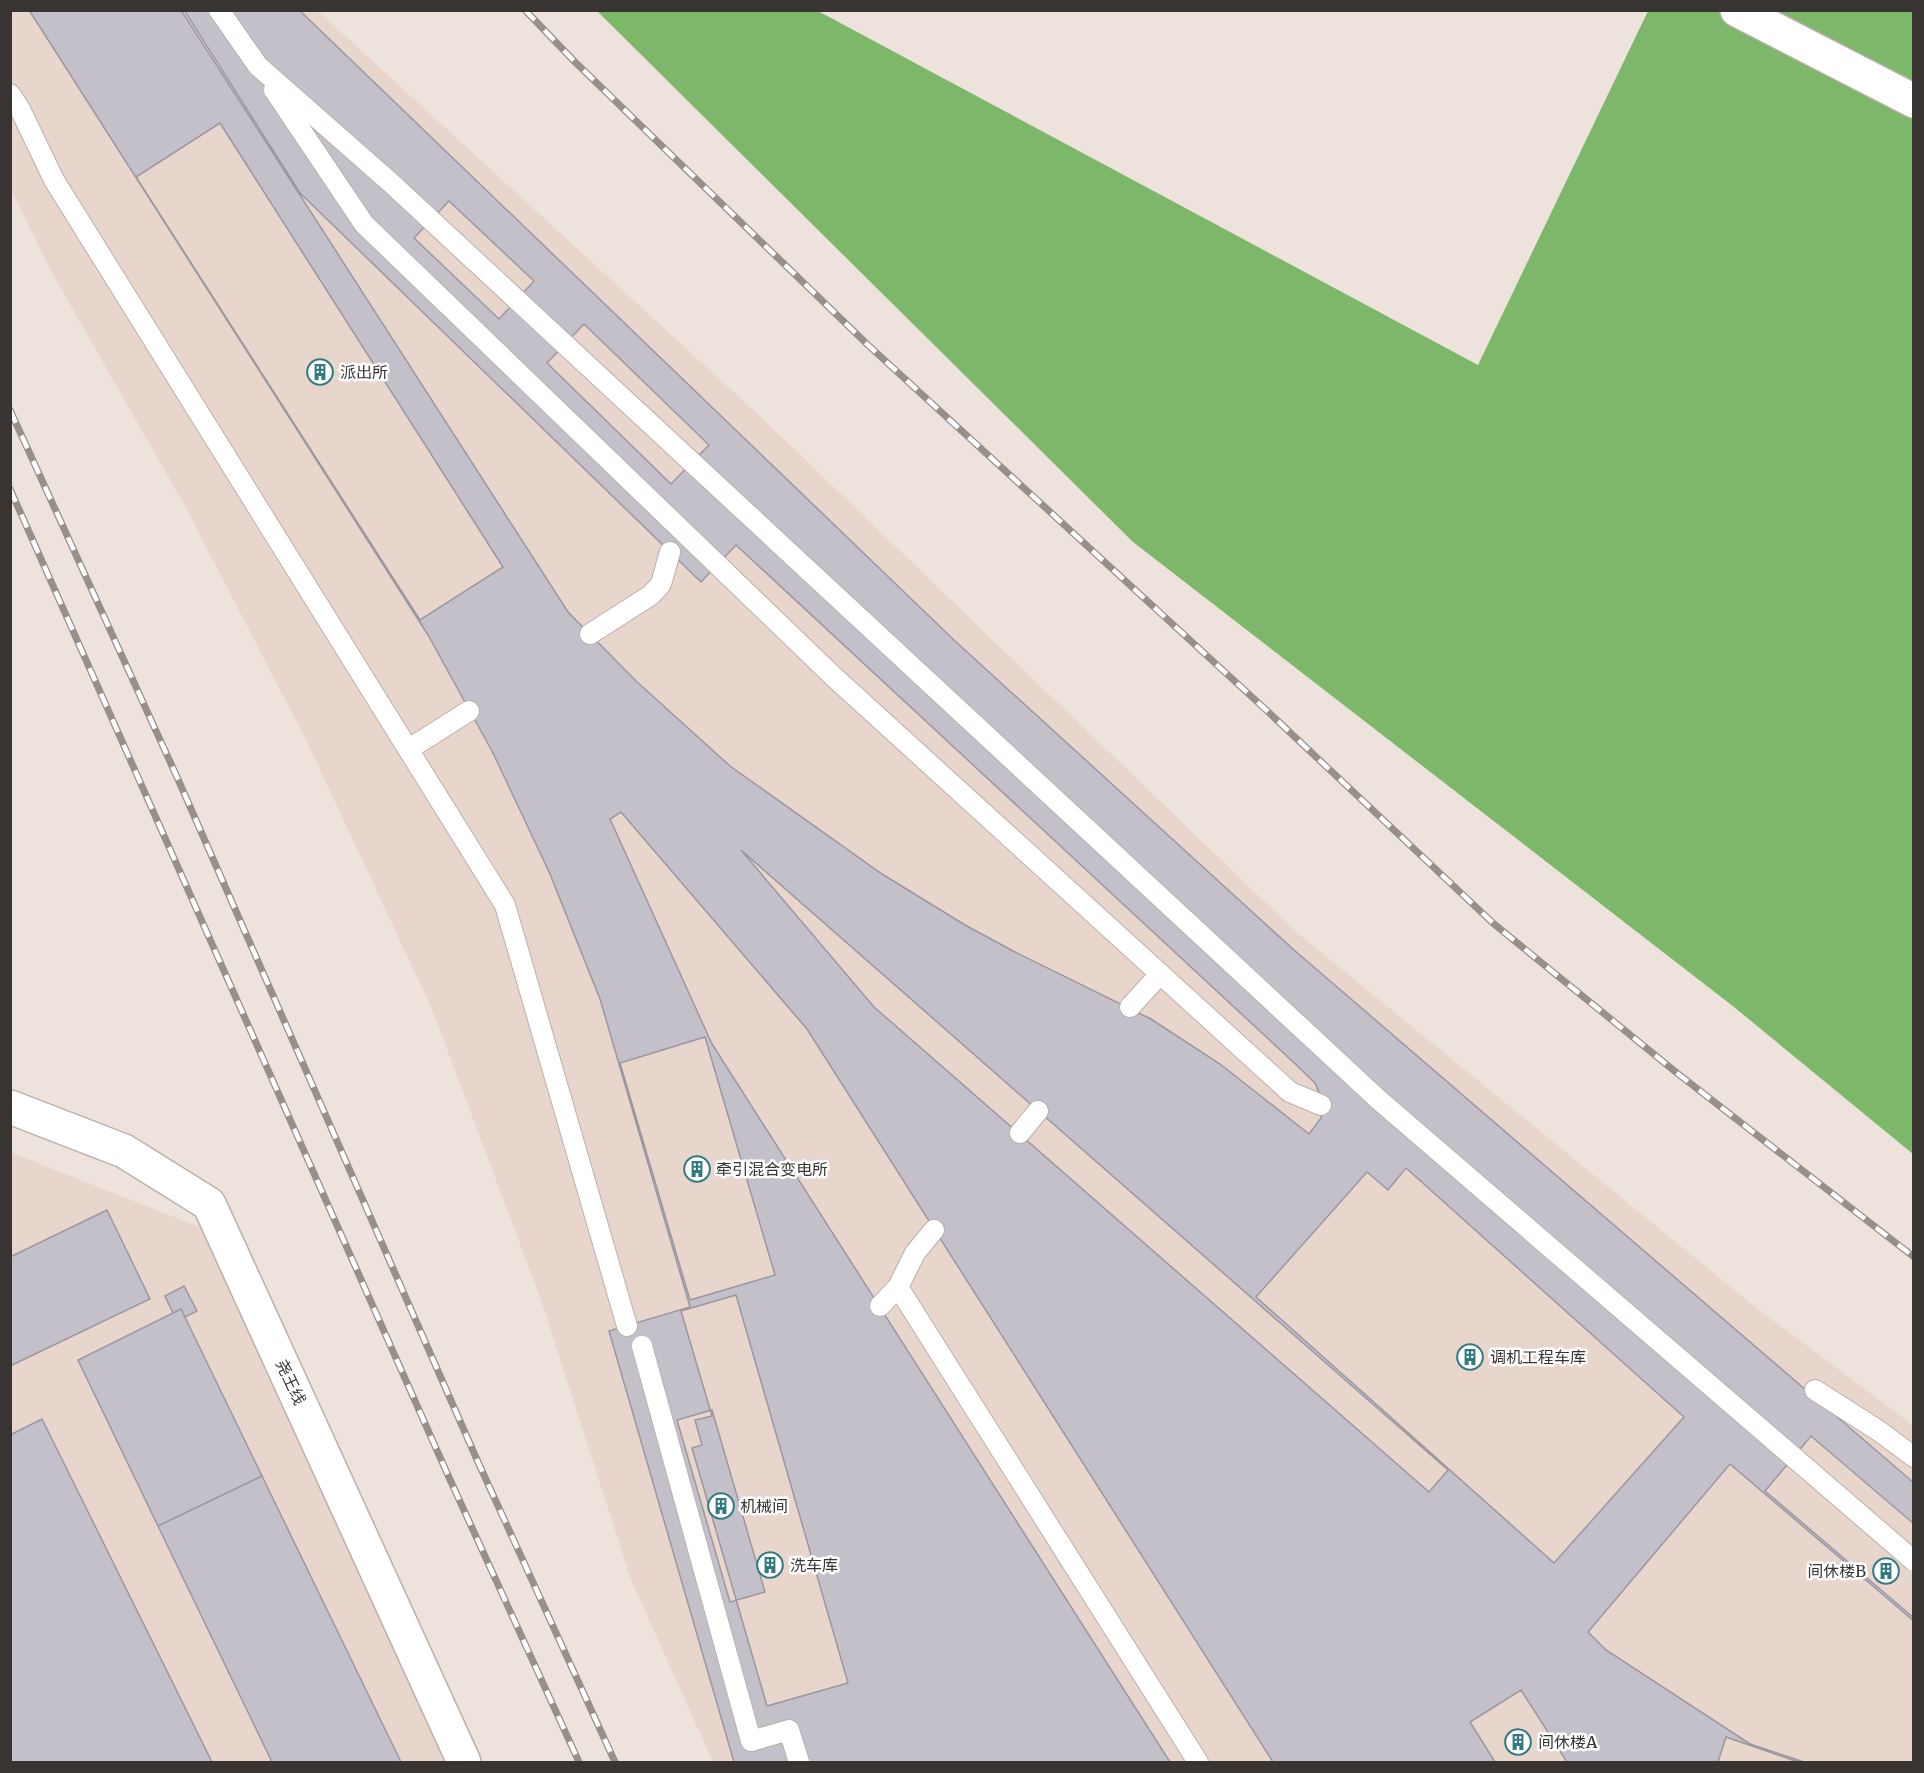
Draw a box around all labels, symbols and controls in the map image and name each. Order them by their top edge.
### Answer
building icon: 派出所 [305,357,335,387]
place label: 派出所 [340,362,388,382]
building icon: 牵引混合变电所 [682,1154,712,1184]
place label: 牵引混合变电所 [716,1159,828,1179]
building icon: 调机工程车库 [1455,1342,1485,1372]
place label: 调机工程车库 [1490,1347,1586,1367]
street label: 尧王线 [272,1356,310,1408]
building icon: 机械间 [706,1491,736,1521]
place label: 机械间 [740,1496,788,1516]
building icon: 洗车库 [755,1550,785,1580]
place label: 洗车库 [790,1555,838,1575]
building icon: 间休楼B [1871,1556,1901,1586]
place label: 间休楼B [1807,1561,1866,1581]
building icon: 间休楼A [1503,1727,1533,1757]
place label: 间休楼A [1538,1732,1598,1752]

